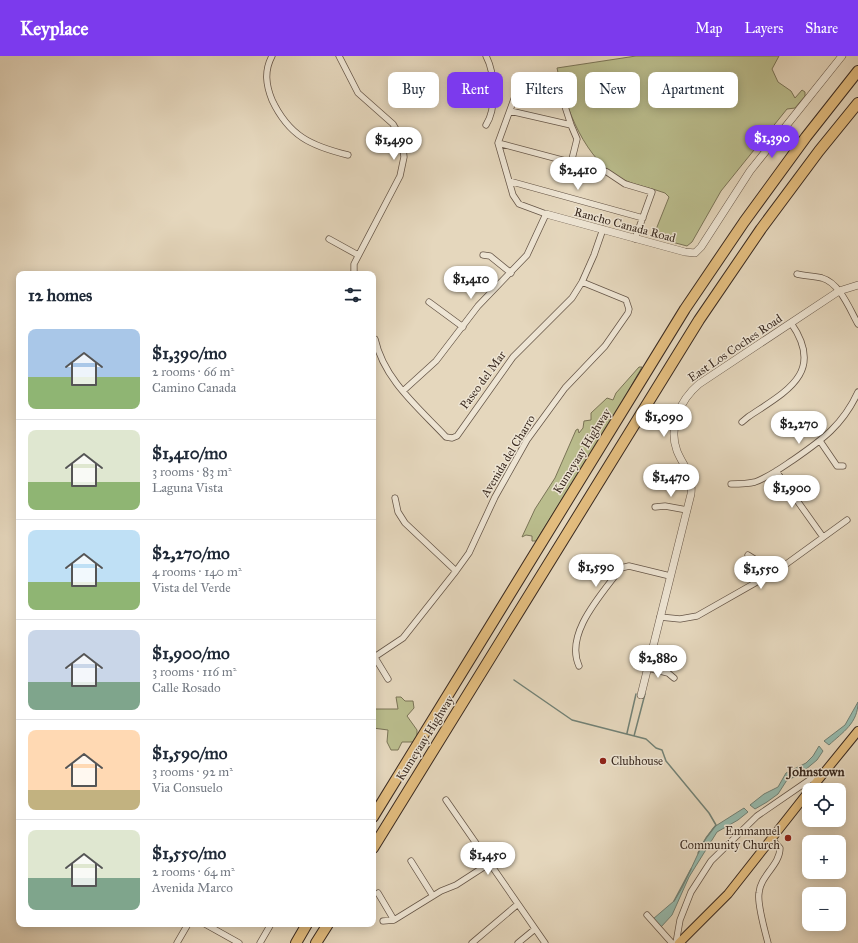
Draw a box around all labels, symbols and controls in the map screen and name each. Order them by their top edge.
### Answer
text: Keyplace [20,17,88,40]
text: Map [695,20,723,37]
text: Layers [745,20,783,37]
text: Share [805,20,838,37]
chip: Buy [388,72,439,108]
chip: Rent [447,72,503,108]
chip: Filters [511,72,577,108]
chip: New [585,72,640,108]
chip: Apartment [648,72,738,108]
pin: $1,390 [739,125,805,159]
pin: $1,490 [361,127,427,161]
text: $1,390 [754,130,790,146]
text: $1,490 [375,132,413,148]
pin: $2,410 [545,157,611,191]
text: $2,410 [559,162,597,178]
street label: Rancho Canada Road [573,205,677,245]
pin: $1,410 [438,266,504,300]
text: $1,410 [453,271,489,287]
icon: filters [342,284,364,306]
text: 12 homes [28,285,92,306]
street label: East Los Coches Road [685,311,785,385]
text: $1,390/mo [152,343,227,364]
icon: home [60,345,108,393]
street label: Paseo del Mar [457,348,509,412]
text: 2 rooms · 66 m² [152,364,234,380]
text: Camino Canada [152,380,236,396]
pin: $1,090 [631,404,697,438]
street label: Kumeyaay Highway [550,406,615,497]
text: $1,090 [645,409,683,425]
pin: $2,270 [766,411,832,445]
street label: Avenida del Charro [477,412,538,501]
text: $2,270 [780,416,818,432]
text: $1,410/mo [152,443,227,464]
icon: home [60,446,108,494]
text: 3 rooms · 83 m² [152,464,232,480]
pin: $1,470 [638,464,704,498]
text: $1,470 [652,469,690,485]
pin: $1,900 [759,475,825,509]
text: Laguna Vista [152,480,223,496]
text: $1,900 [773,480,811,496]
text: $2,270/mo [152,543,230,564]
icon: home [60,546,108,594]
pin: $1,590 [563,554,629,588]
pin: $1,550 [728,556,794,590]
text: $1,590 [578,559,614,575]
text: $1,550 [743,561,779,577]
text: 4 rooms · 140 m² [152,564,242,580]
text: Vista del Verde [152,580,231,596]
text: $1,900/mo [152,643,230,664]
pin: $2,880 [625,645,691,679]
icon: home [60,646,108,694]
text: $2,880 [638,650,678,666]
text: 3 rooms · 116 m² [152,664,237,680]
text: Calle Rosado [152,680,221,696]
street label: Kumeyaay Highway [393,693,458,784]
text: $1,590/mo [152,743,227,764]
icon: home [60,746,108,794]
place label: Clubhouse [611,754,663,768]
marker: Clubhouse [598,756,608,766]
text: 3 rooms · 92 m² [152,764,233,780]
district label: Johnstown [785,764,845,780]
text: Via Consuelo [152,780,223,796]
map controls [802,783,846,931]
button: locate [802,783,846,827]
place label: Emmanuel Community Church [680,824,781,852]
marker: Emmanuel Community Church [783,833,793,843]
button: + [802,835,846,879]
pin: $1,450 [455,842,521,876]
text: $1,550/mo [152,843,226,864]
icon: home [60,846,108,894]
text: $1,450 [469,847,507,863]
text: 2 rooms · 64 m² [152,864,235,880]
text: Avenida Marco [152,880,233,896]
button: − [802,887,846,931]

